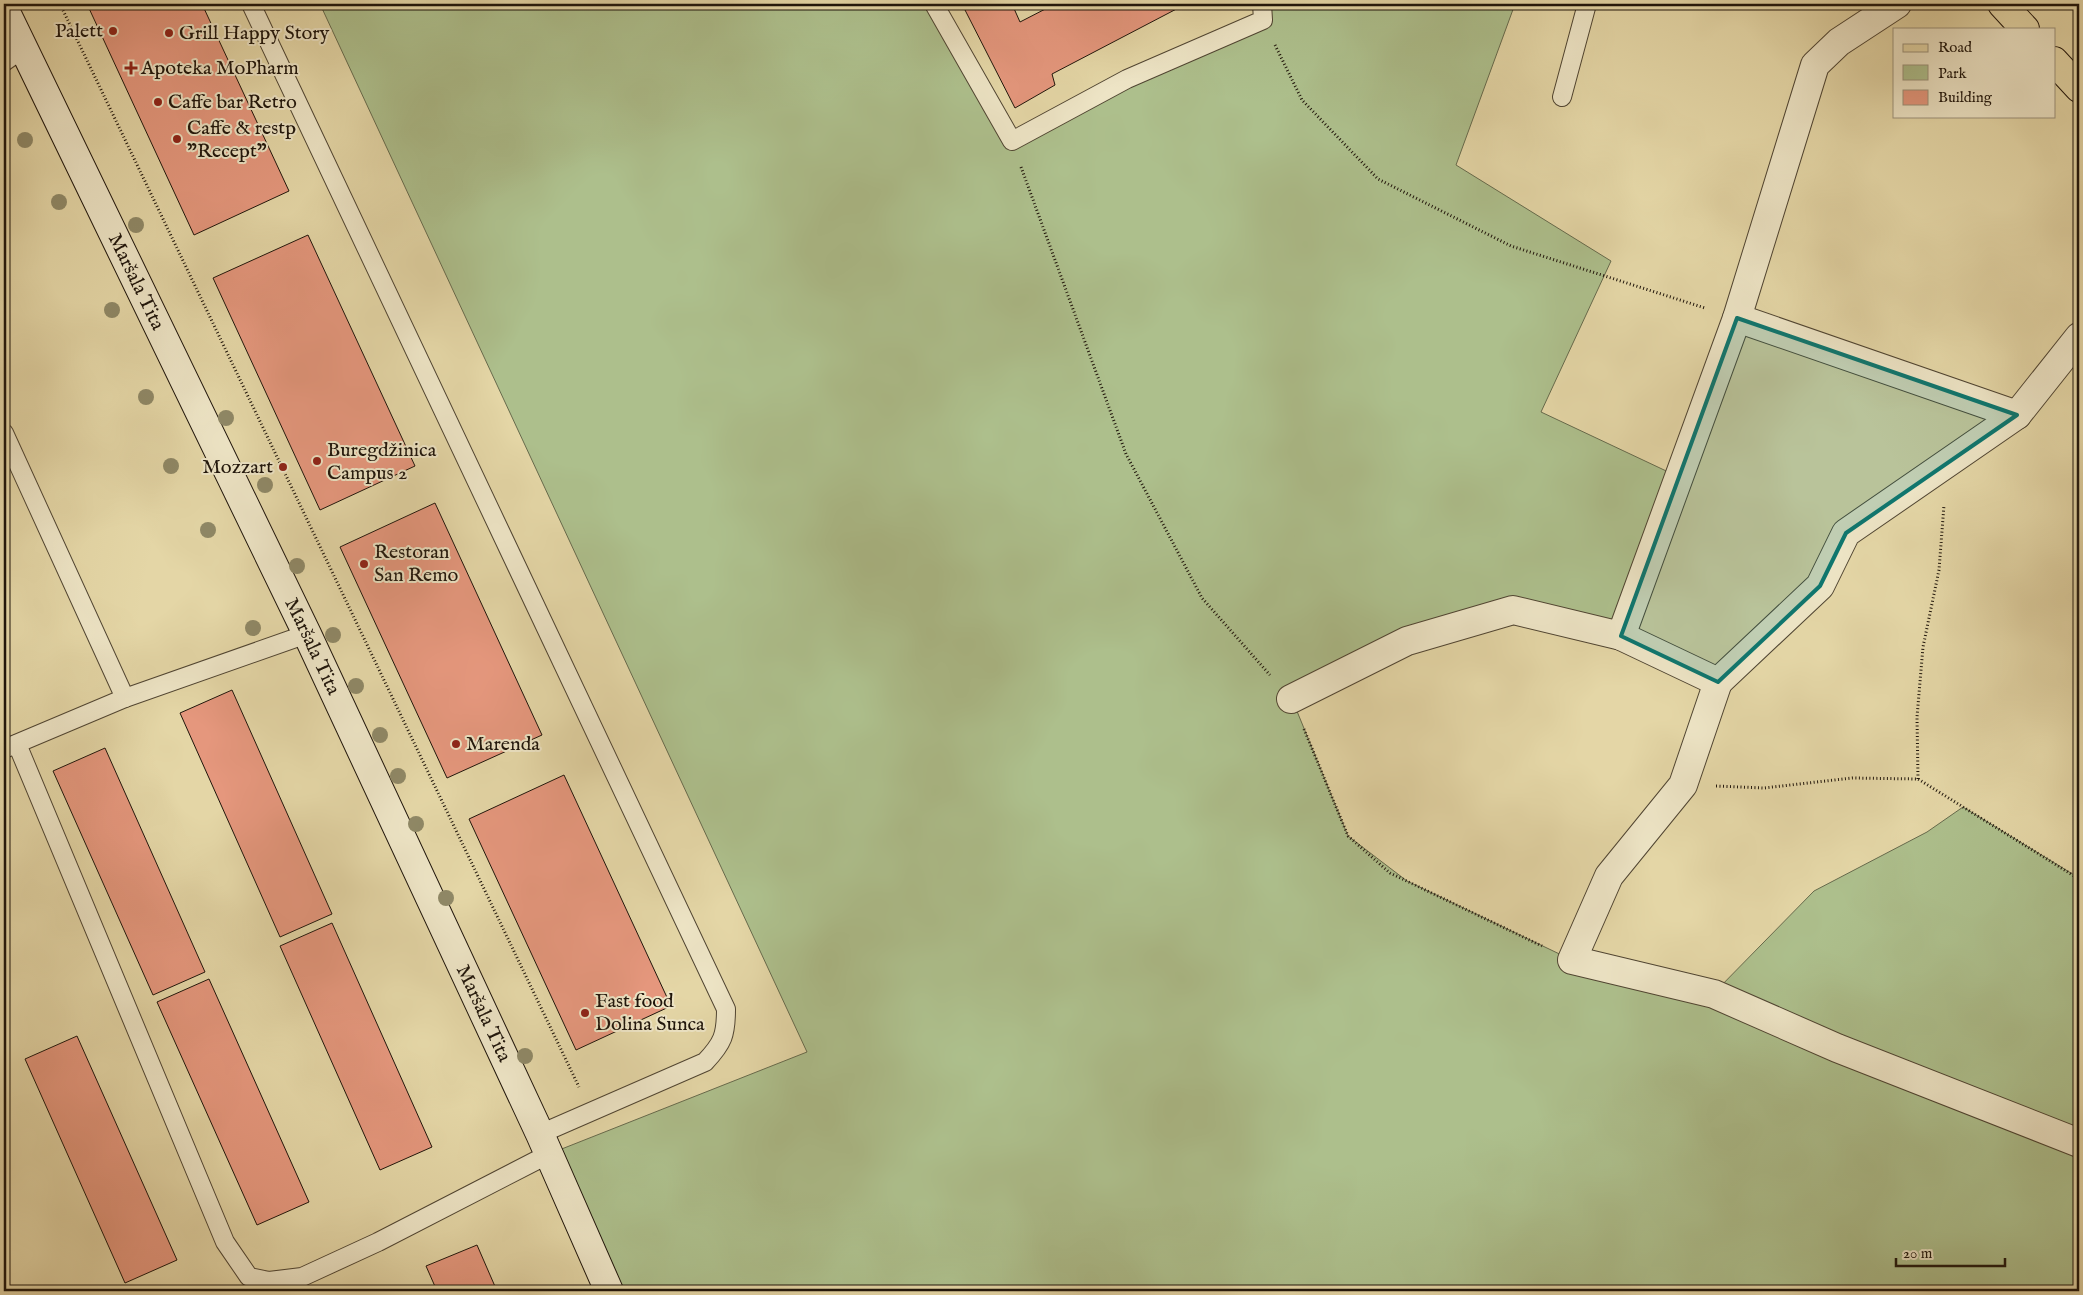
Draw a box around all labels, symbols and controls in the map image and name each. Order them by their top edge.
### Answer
place label: Palett [55,19,103,44]
place label: Grill Happy Story [179,21,330,46]
marker: Palett [107,25,119,37]
marker: Grill Happy Story [163,27,175,39]
legend [1893,28,2056,118]
text: Road [1938,38,1973,57]
place label: Apoteka MoPharm [140,56,299,81]
marker: Apoteka MoPharm [125,62,137,74]
text: Park [1938,64,1968,83]
text: Building [1938,88,1993,107]
place label: Caffe bar Retro [168,90,297,115]
marker: Caffe bar Retro [152,96,164,108]
place label: Caffe & restp "Recept" [187,116,296,164]
marker: Caffe & restp "Recept" [171,133,183,145]
street label: Maršala Tita [102,229,171,334]
place label: Buregdžinica Campus 2 [327,438,437,486]
place label: Mozzart [202,455,273,480]
marker: Buregdžinica Campus 2 [311,455,323,467]
marker: Mozzart [277,461,289,473]
place label: Restoran San Remo [374,540,459,588]
marker: Restoran San Remo [358,558,370,570]
street label: Maršala Tita [279,594,346,699]
place label: Marenda [466,732,540,757]
marker: Marenda [450,738,462,750]
street label: Maršala Tita [450,961,517,1066]
place label: Fast food Dolina Sunca [595,989,705,1037]
marker: Fast food Dolina Sunca [579,1007,591,1019]
scale bar [1896,1235,2004,1267]
text: 20 m [1903,1244,1933,1263]

